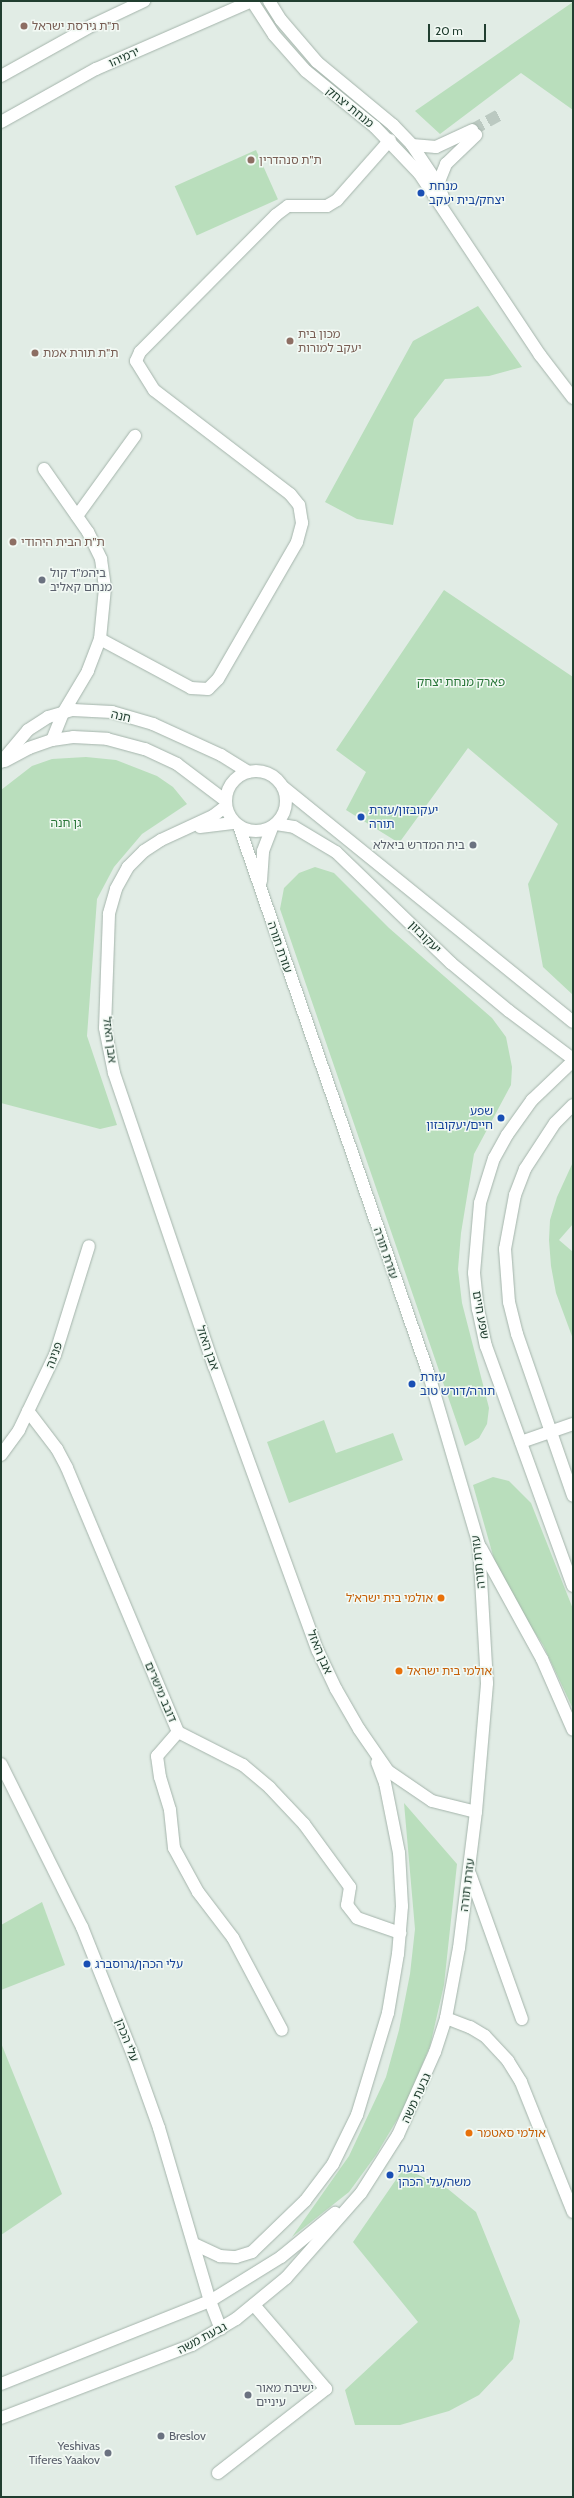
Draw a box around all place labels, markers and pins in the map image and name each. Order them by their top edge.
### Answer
place label: ת"ת גירסת ישראל [32,19,119,33]
marker: ת"ת גירסת ישראל [19,21,29,31]
place label: ת"ת סנהדרין [259,153,322,167]
marker: ת"ת סנהדרין [246,155,256,165]
place label: מנחת יצחק/בית יעקב [429,179,505,207]
marker: מנחת יצחק/בית יעקב [416,188,426,198]
place label: מכון בית יעקב למורות [298,327,362,355]
marker: מכון בית יעקב למורות [285,336,295,346]
place label: ת"ת תורת אמת [43,346,118,360]
marker: ת"ת תורת אמת [30,348,40,358]
place label: ת"ת הבית היהודי [21,535,105,549]
marker: ת"ת הבית היהודי [8,537,18,547]
place label: ביהמ"ד קול מנחם קאליב [50,566,112,594]
marker: ביהמ"ד קול מנחם קאליב [37,575,47,585]
place label: יעקובזון/עזרת תורה [369,803,438,831]
marker: יעקובזון/עזרת תורה [356,812,366,822]
place label: בית המדרש ביאלא [373,838,465,852]
marker: בית המדרש ביאלא [468,840,478,850]
place label: שפע חיים/יעקובזון [426,1104,493,1132]
marker: שפע חיים/יעקובזון [496,1113,506,1123]
place label: עזרת תורה/דורש טוב [420,1370,495,1398]
marker: עזרת תורה/דורש טוב [407,1379,417,1389]
place label: אולמי בית ישרא'ל [346,1591,433,1605]
marker: אולמי בית ישרא'ל [436,1593,446,1603]
place label: אולמי בית ישראל [407,1664,492,1678]
marker: אולמי בית ישראל [394,1666,404,1676]
place label: עלי הכהן/גרוסברג [95,1957,183,1971]
marker: עלי הכהן/גרוסברג [82,1959,92,1969]
place label: אולמי סאטמר [477,2126,546,2140]
marker: אולמי סאטמר [464,2128,474,2138]
place label: גבעת משה/עלי הכהן [398,2161,471,2189]
marker: גבעת משה/עלי הכהן [385,2170,395,2180]
place label: ישיבת מאור עיניים [256,2381,314,2409]
marker: ישיבת מאור עיניים [243,2390,253,2400]
place label: Breslov [169,2429,206,2443]
marker: Breslov [156,2431,166,2441]
place label: Yeshivas Tiferes Yaakov [29,2439,100,2467]
marker: Yeshivas Tiferes Yaakov [103,2448,113,2458]

